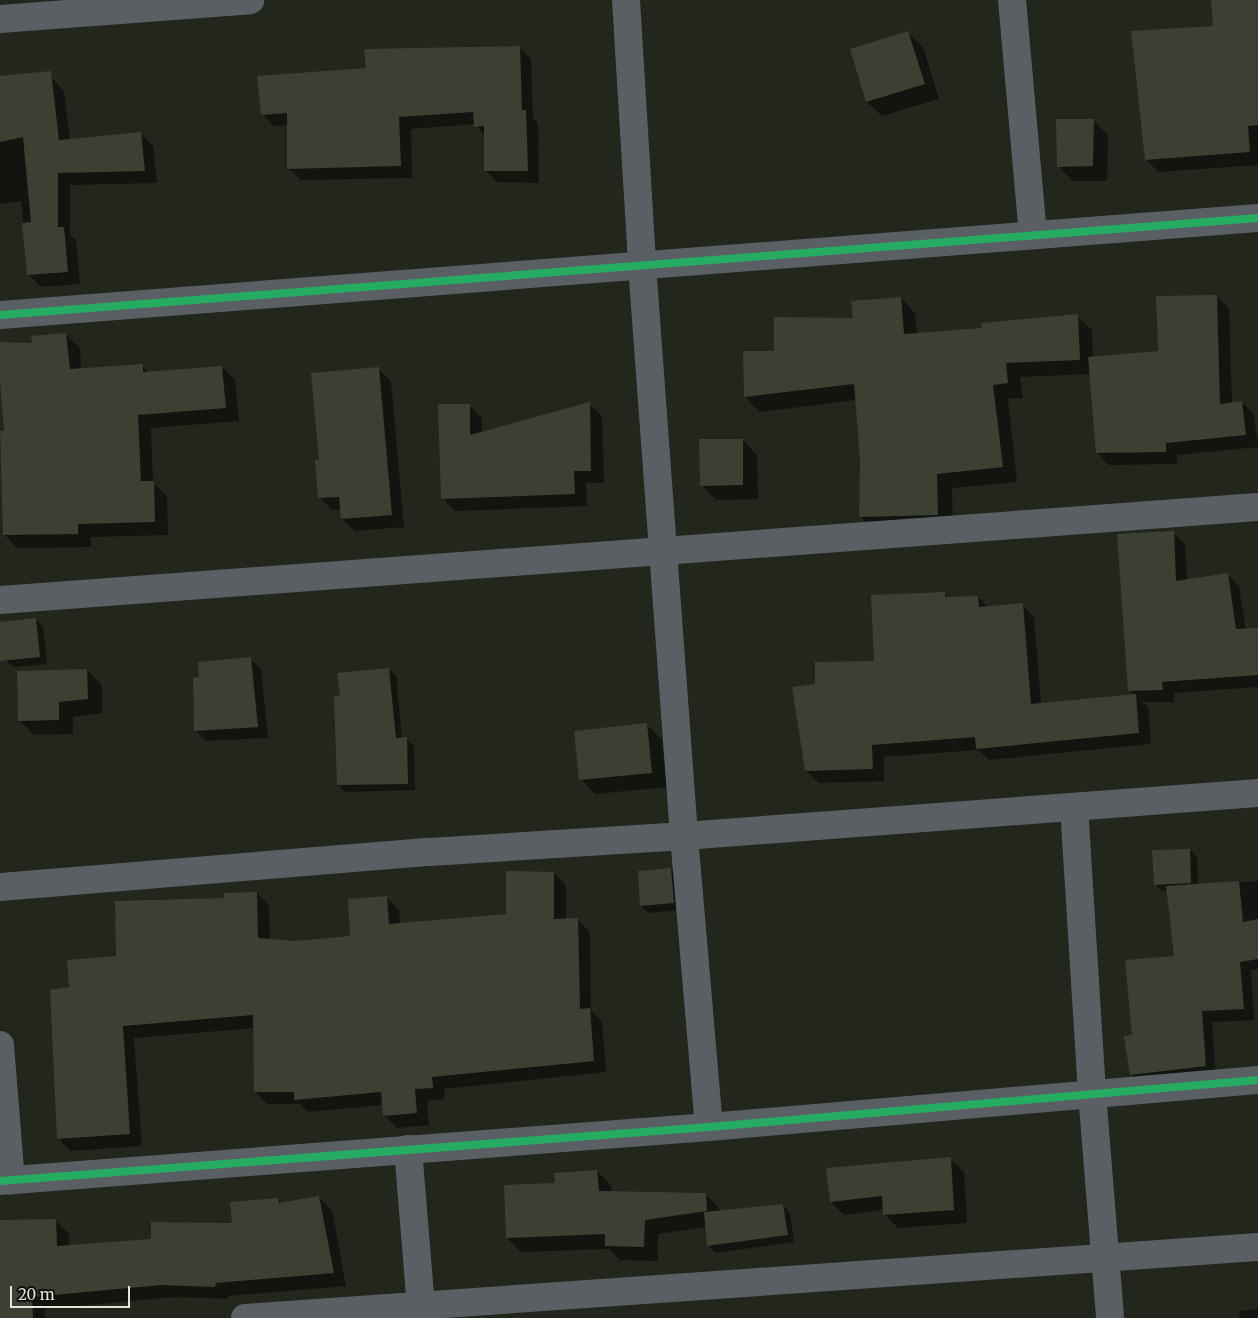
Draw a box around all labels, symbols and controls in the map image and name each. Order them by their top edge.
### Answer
scale bar [12,1276,132,1308]
text: 20 m [18,1285,55,1304]

